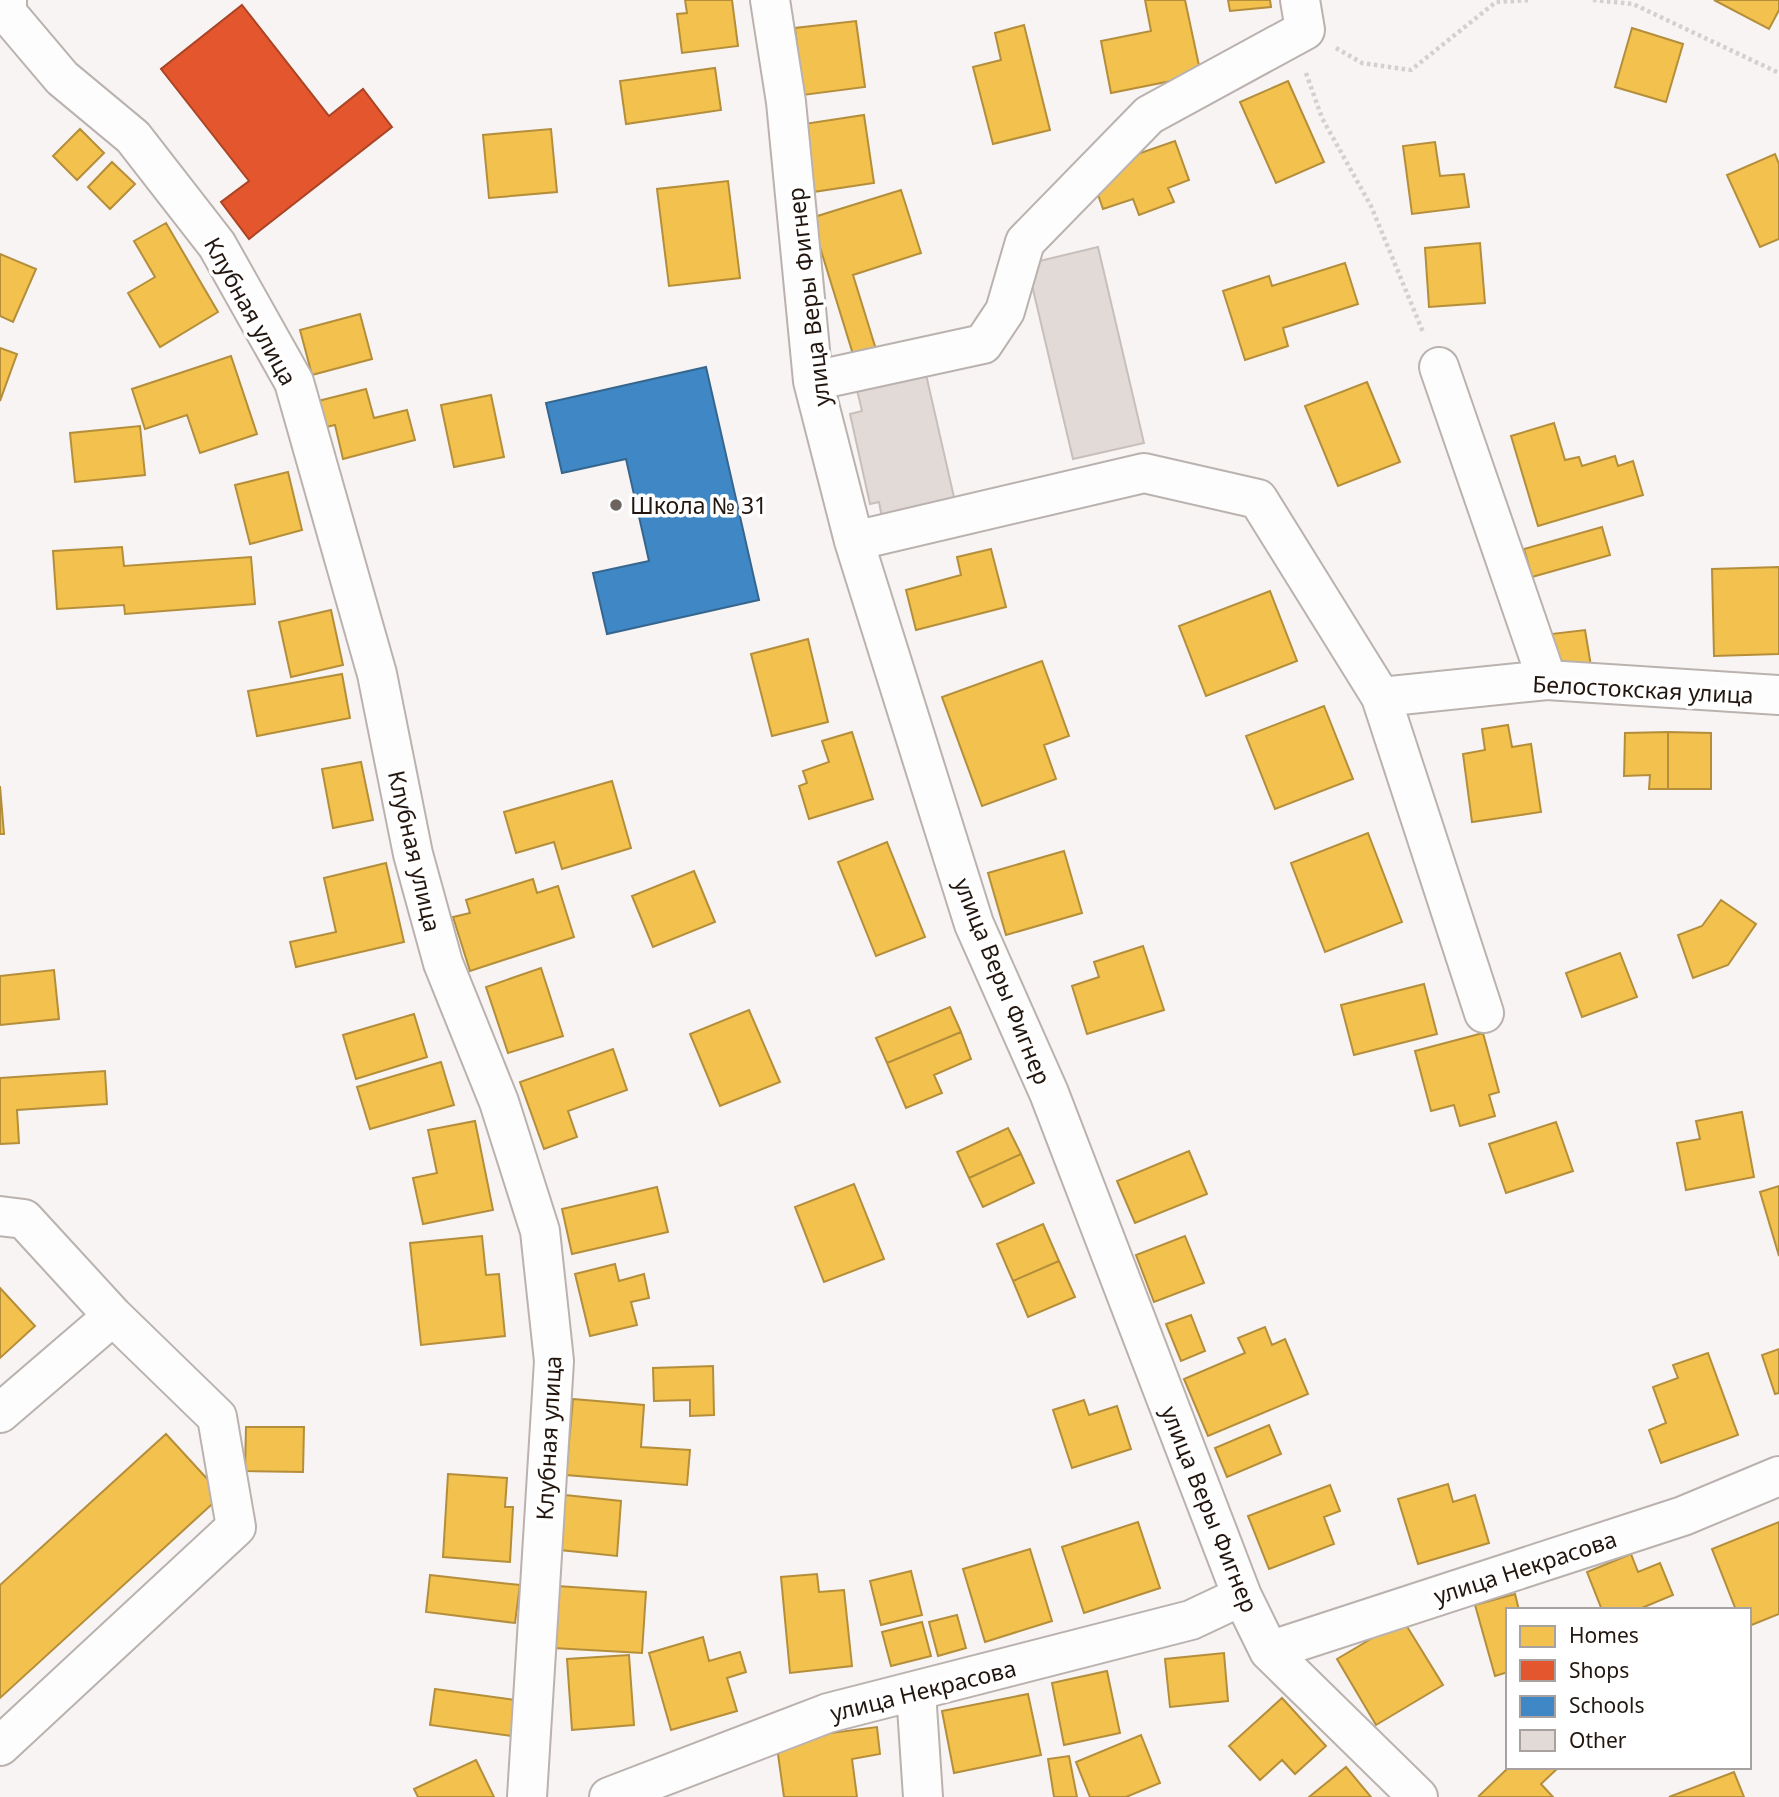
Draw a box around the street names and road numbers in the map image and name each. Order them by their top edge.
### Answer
street label: улица Веры Фигнер [779,186,837,408]
street label: Клубная улица [197,231,305,391]
street label: Белостокская улица [1532,667,1754,711]
street label: Клубная улица [381,767,449,935]
street label: улица Веры Фигнер [947,873,1059,1089]
street label: Клубная улица [528,1355,568,1521]
street label: улица Веры Фигнер [1154,1401,1266,1617]
street label: улица Некрасова [1429,1522,1621,1612]
street label: улица Некрасова [827,1651,1019,1729]

